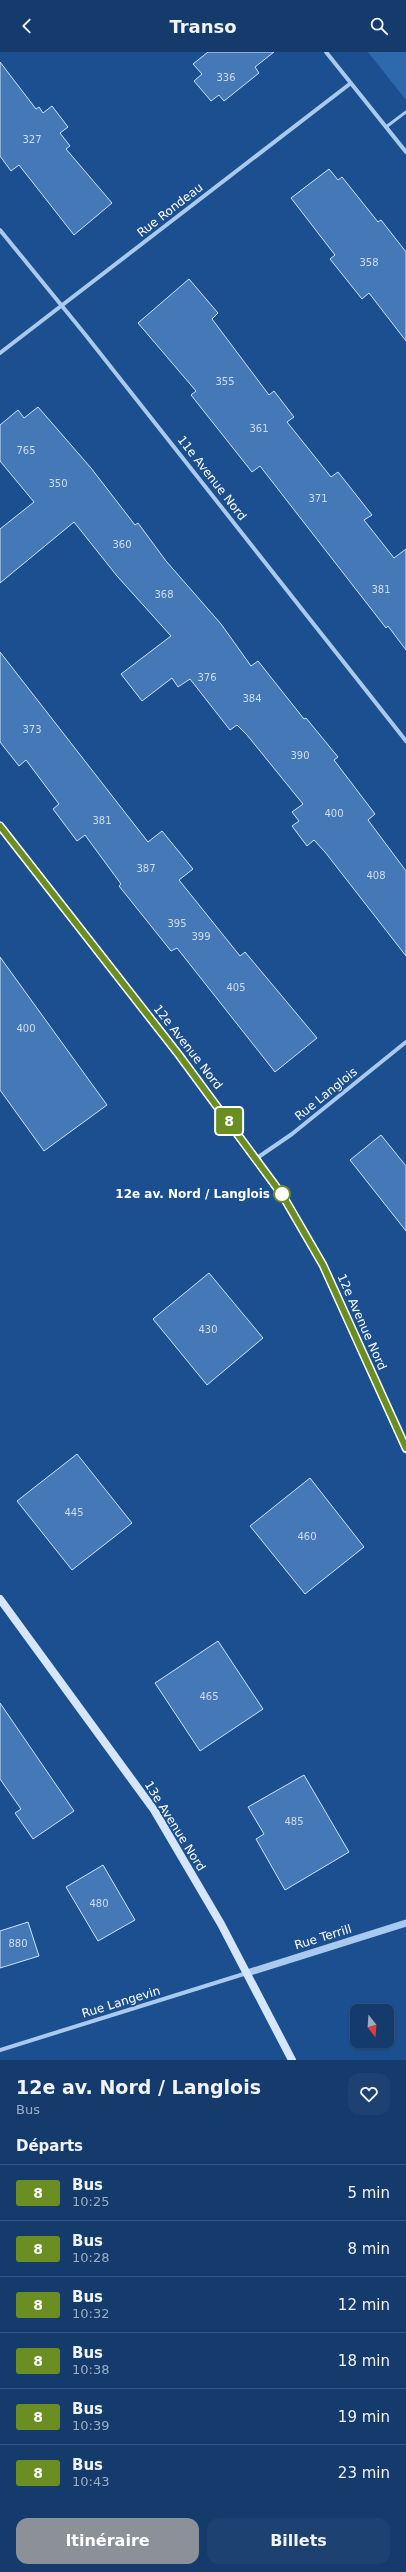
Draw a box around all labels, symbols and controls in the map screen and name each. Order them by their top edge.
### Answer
icon: back [16,15,38,37]
icon: search [368,15,390,37]
text: Transo [169,16,237,37]
house number: 336 [216,72,236,83]
house number: 327 [22,134,42,145]
street label: Rue Rondeau [134,180,206,240]
house number: 358 [359,257,379,268]
house number: 355 [215,376,235,387]
house number: 361 [249,423,269,434]
street label: 11e Avenue Nord [175,433,249,523]
house number: 765 [16,445,36,456]
house number: 350 [48,478,68,489]
house number: 371 [308,493,328,504]
house number: 360 [112,539,132,550]
house number: 381 [371,584,391,595]
house number: 368 [154,589,174,600]
house number: 376 [197,672,217,683]
house number: 384 [242,693,262,704]
house number: 373 [22,724,42,735]
house number: 390 [290,750,310,761]
house number: 400 [324,808,344,819]
house number: 381 [92,815,112,826]
house number: 387 [136,863,156,874]
house number: 408 [366,870,386,881]
house number: 395 [167,918,187,929]
house number: 399 [191,931,211,942]
house number: 405 [226,982,246,993]
street label: 12e Avenue Nord [151,1002,225,1092]
house number: 400 [16,1023,36,1034]
street label: Rue Langlois [292,1065,360,1123]
line badge: 8 [216,1108,242,1134]
text: 8 [224,1113,234,1129]
marker: 12e av. Nord / Langlois [273,1185,291,1203]
place label: 12e av. Nord / Langlois [115,1187,270,1201]
street label: 12e Avenue Nord [335,1272,389,1372]
house number: 430 [198,1324,218,1335]
house number: 445 [64,1507,84,1518]
house number: 460 [297,1531,317,1542]
house number: 465 [199,1691,219,1702]
street label: 13e Avenue Nord [142,1778,208,1874]
house number: 485 [284,1816,304,1827]
house number: 480 [89,1898,109,1909]
street label: Rue Terrill [293,1922,353,1952]
house number: 880 [8,1938,28,1949]
street label: Rue Langevin [80,1983,162,2021]
north arrow [350,2004,394,2048]
map controls [350,2004,394,2048]
button: heart [348,2073,390,2115]
text: 12e av. Nord / Langlois [16,2076,261,2098]
text: Bus [16,2102,40,2117]
text: Départs [16,2137,83,2155]
text: Bus [72,2176,103,2194]
text: 5 min [347,2184,390,2202]
text: 8 [33,2185,43,2201]
text: 10:25 [72,2194,109,2209]
text: Bus [72,2232,103,2250]
text: 8 min [347,2240,390,2258]
text: 8 [33,2241,43,2257]
text: 10:28 [72,2250,109,2265]
text: Bus [72,2288,103,2306]
text: 12 min [338,2296,390,2314]
text: 8 [33,2297,43,2313]
text: 10:32 [72,2306,109,2321]
text: Bus [72,2344,103,2362]
text: 18 min [338,2352,390,2370]
text: 8 [33,2353,43,2369]
text: 10:38 [72,2362,109,2377]
text: Bus [72,2400,103,2418]
text: 19 min [338,2408,390,2426]
text: 8 [33,2409,43,2425]
text: 10:39 [72,2418,109,2433]
text: Bus [72,2456,103,2474]
text: 23 min [338,2464,390,2482]
text: 8 [33,2465,43,2481]
text: 10:43 [72,2474,109,2489]
button: Itinéraire [16,2518,199,2564]
button: Billets [207,2518,390,2564]

